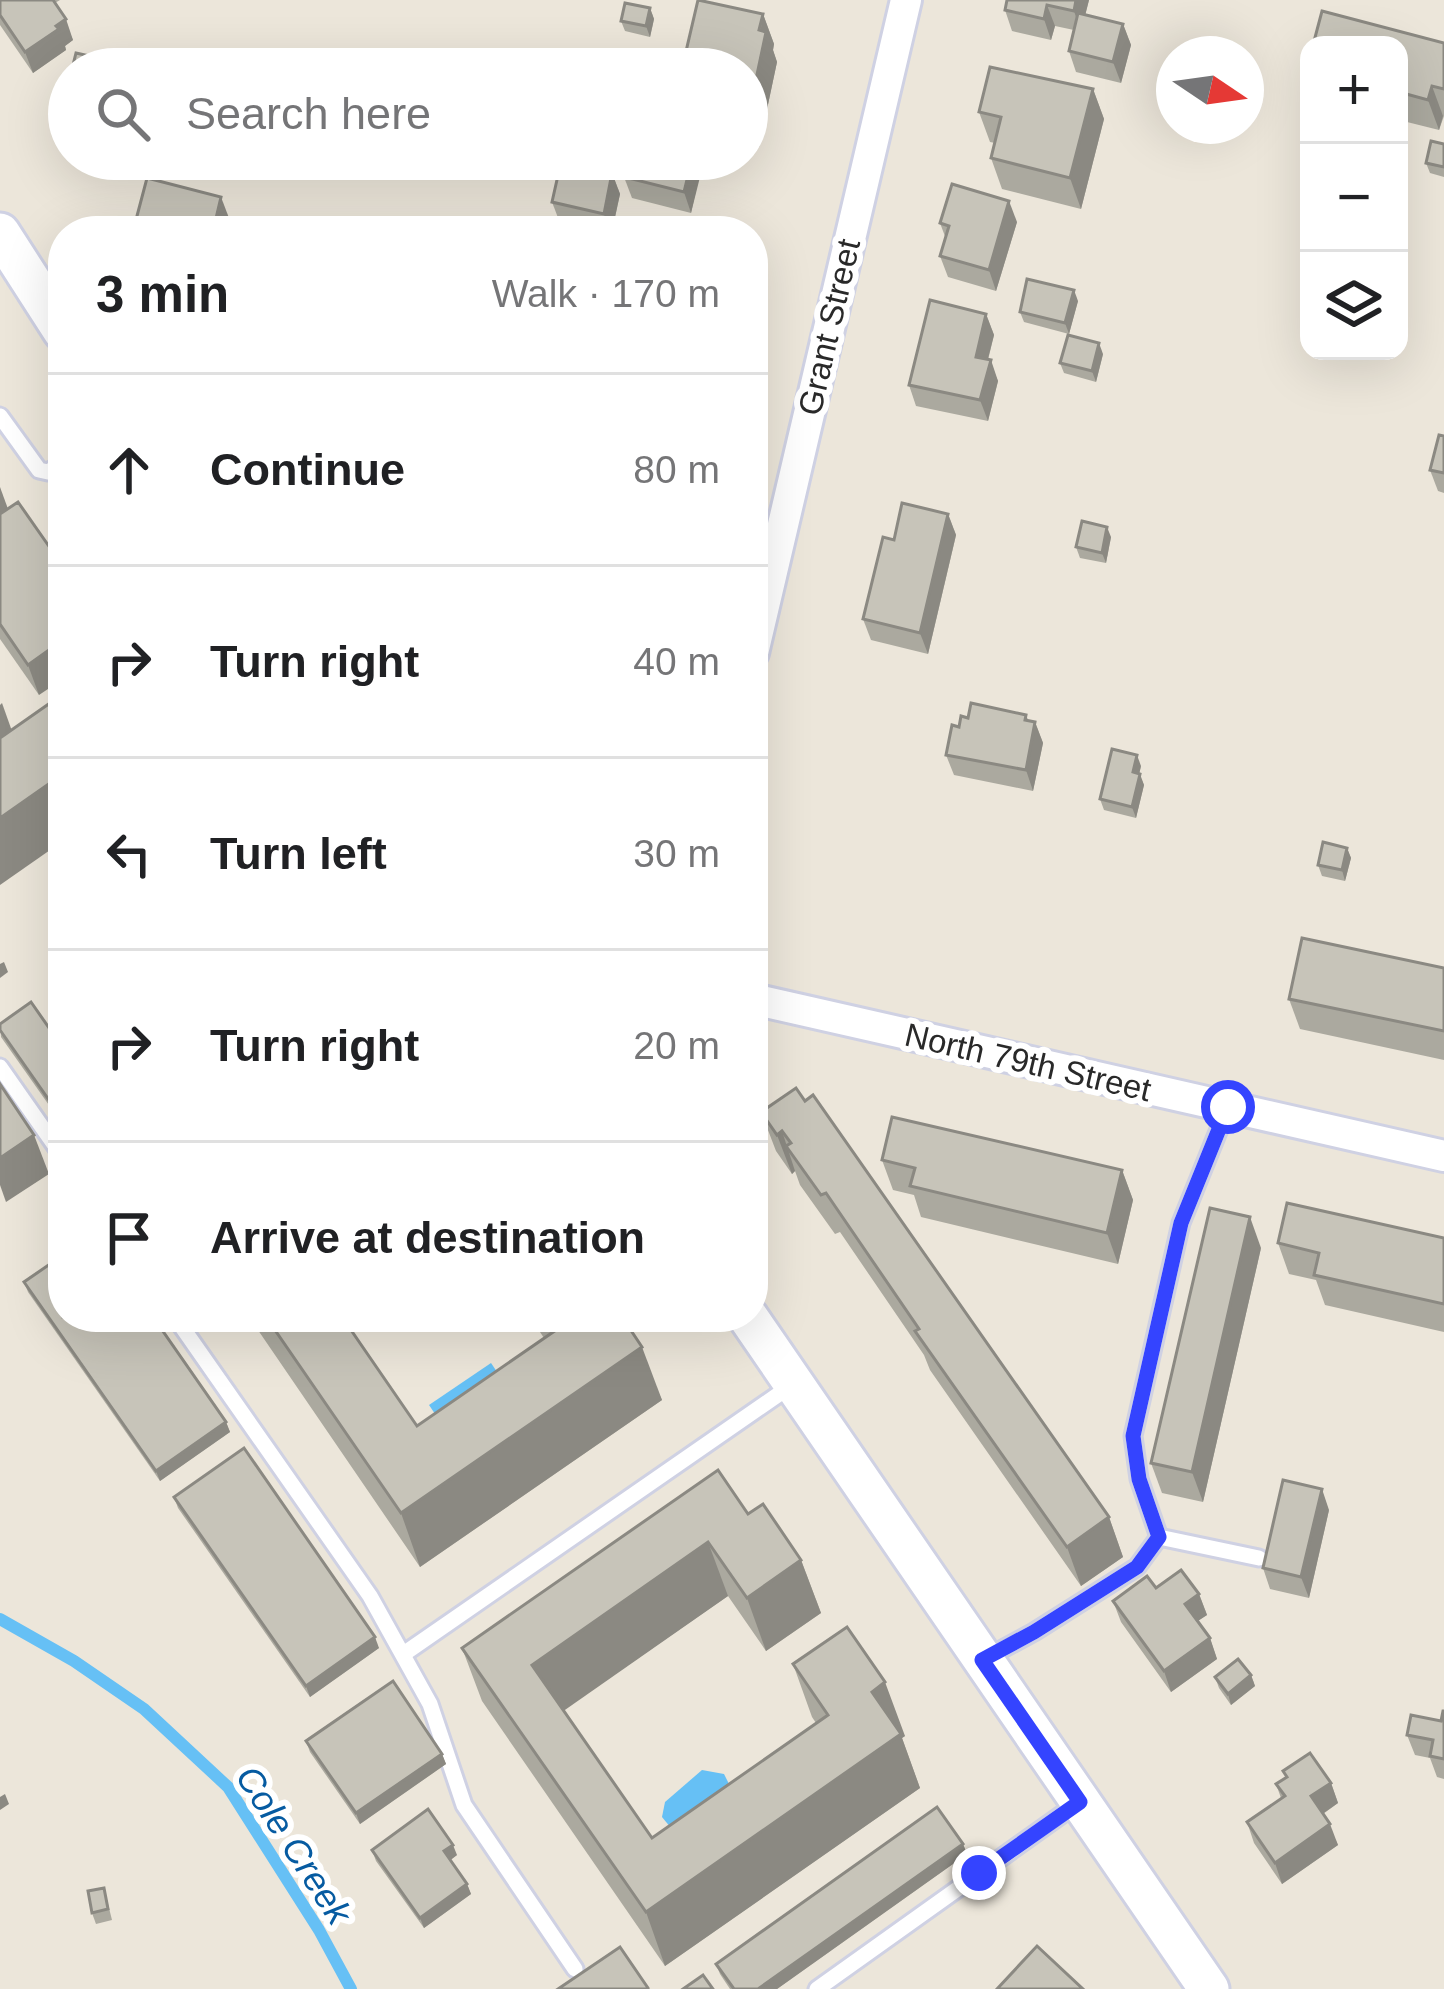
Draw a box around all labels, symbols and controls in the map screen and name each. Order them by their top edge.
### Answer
north arrow [1156,36,1264,144]
map controls [1300,36,1408,360]
button: + [1300,36,1408,144]
search box [48,48,768,180]
icon: search [90,81,156,147]
text: Search here [186,88,431,139]
button: − [1300,144,1408,252]
street label: Grant Street [791,235,867,419]
button: layers [1300,252,1408,360]
text: 3 min [96,266,229,323]
text: Walk · 170 m [492,272,720,315]
icon: ahead [96,437,162,503]
text: Continue [210,444,405,495]
text: 80 m [633,448,720,491]
icon: right [96,629,162,695]
text: Turn right [210,636,419,687]
text: 40 m [633,640,720,683]
icon: left [96,821,162,887]
text: Turn left [210,828,387,879]
text: 30 m [633,832,720,875]
icon: right [96,1013,162,1079]
street label: North 79th Street [901,1016,1155,1108]
text: Turn right [210,1020,419,1071]
text: 20 m [633,1024,720,1067]
route start [1201,1080,1255,1134]
icon: arrive [96,1205,162,1271]
text: Arrive at destination [210,1212,645,1263]
water label: Cole Creek [228,1758,361,1933]
route end [952,1846,1006,1900]

